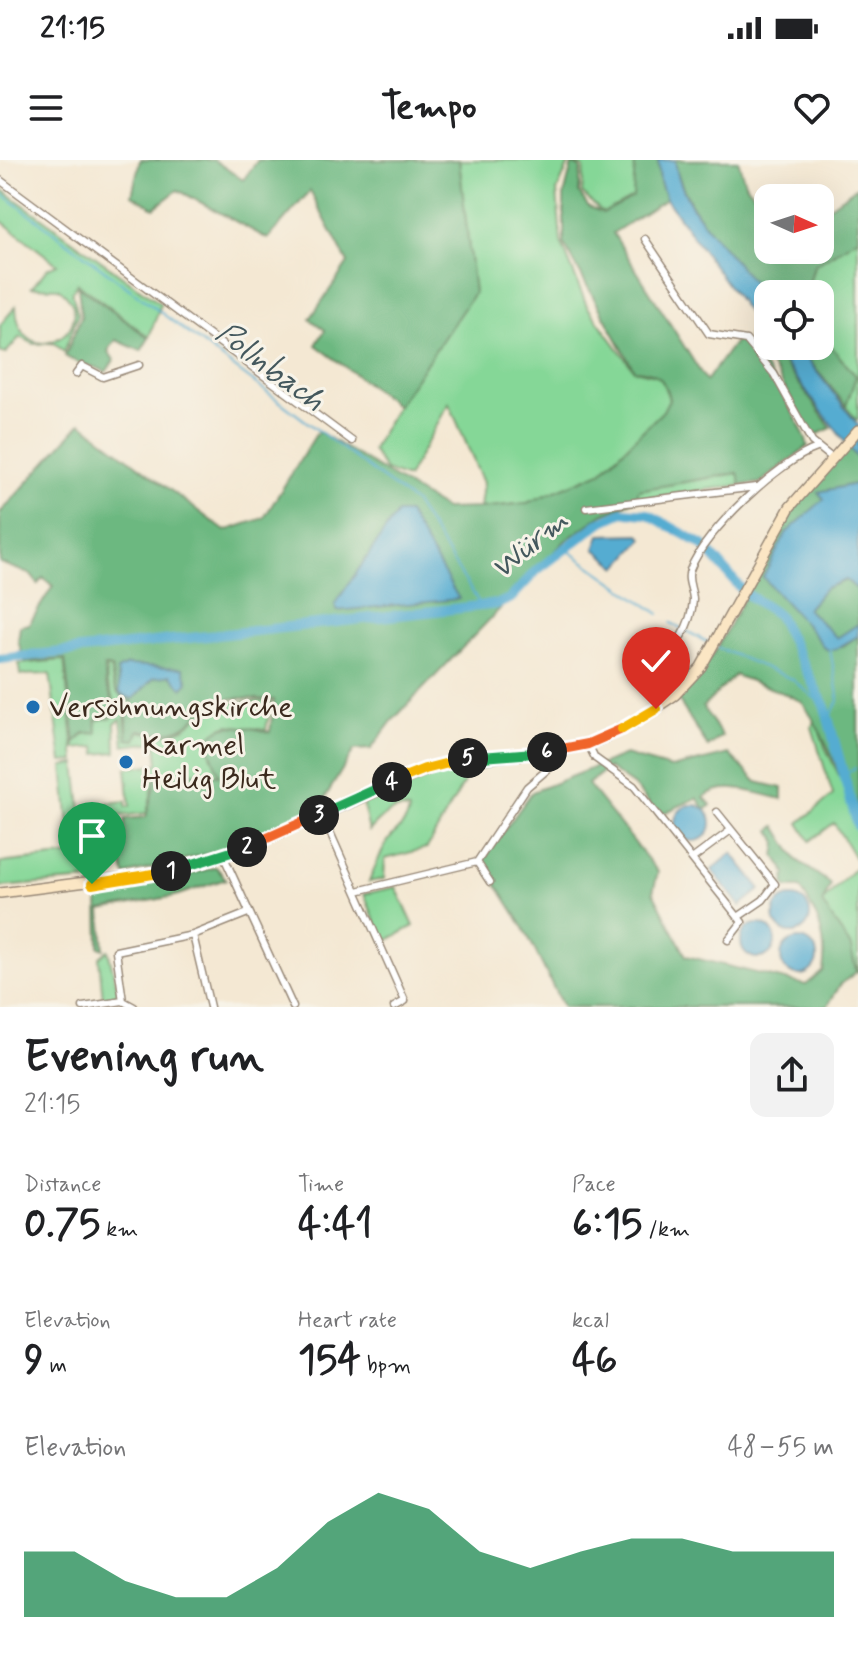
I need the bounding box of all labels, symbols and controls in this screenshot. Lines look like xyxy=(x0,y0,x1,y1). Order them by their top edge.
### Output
text: 21:15 xyxy=(40,9,105,48)
text: Tempo xyxy=(381,85,477,132)
icon: menu xyxy=(24,86,68,130)
icon: heart xyxy=(790,86,834,130)
north arrow xyxy=(754,184,834,264)
map controls xyxy=(754,184,834,360)
button: locate xyxy=(754,280,834,360)
water label: Pollnbach xyxy=(207,312,333,422)
water label: Würm xyxy=(482,501,578,589)
pin xyxy=(622,627,690,709)
icon: check xyxy=(634,639,678,683)
place label: Versöhnungskirche xyxy=(49,688,293,727)
marker: Versöhnungskirche xyxy=(24,698,42,716)
place label: Karmel Heilig Blut xyxy=(142,726,277,799)
pin: 6 xyxy=(527,732,567,772)
pin: 5 xyxy=(448,738,488,778)
text: 6 xyxy=(541,738,553,766)
text: 5 xyxy=(461,744,475,772)
marker: Karmel Heilig Blut xyxy=(117,753,135,771)
pin: 4 xyxy=(372,762,412,802)
text: 4 xyxy=(386,768,398,796)
pin: 3 xyxy=(299,795,339,835)
text: 3 xyxy=(314,801,324,829)
pin xyxy=(58,802,126,884)
icon: arrive xyxy=(70,814,114,858)
pin: 2 xyxy=(227,827,267,867)
text: 2 xyxy=(242,833,252,861)
pin: 1 xyxy=(151,851,191,891)
text: 1 xyxy=(166,857,176,885)
text: Evening run xyxy=(24,1029,264,1087)
button: share xyxy=(750,1033,834,1117)
text: 21:15 xyxy=(24,1088,80,1122)
text: Distance xyxy=(24,1171,101,1199)
text: Time xyxy=(298,1171,344,1199)
text: Pace xyxy=(572,1171,616,1199)
text: 0.75 xyxy=(24,1199,100,1251)
text: 4:41 xyxy=(298,1199,372,1251)
text: 6:15 xyxy=(572,1199,642,1251)
text: km xyxy=(100,1216,138,1244)
text: /km xyxy=(642,1216,690,1244)
text: Elevation xyxy=(24,1307,111,1335)
text: Heart rate xyxy=(298,1307,397,1335)
text: kcal xyxy=(572,1307,609,1335)
text: 9 xyxy=(24,1335,44,1387)
text: 154 xyxy=(298,1335,361,1387)
text: 46 xyxy=(572,1335,617,1387)
text: m xyxy=(44,1352,67,1380)
text: bpm xyxy=(361,1352,411,1380)
text: Elevation xyxy=(24,1431,126,1465)
text: 48–55 m xyxy=(727,1431,834,1465)

